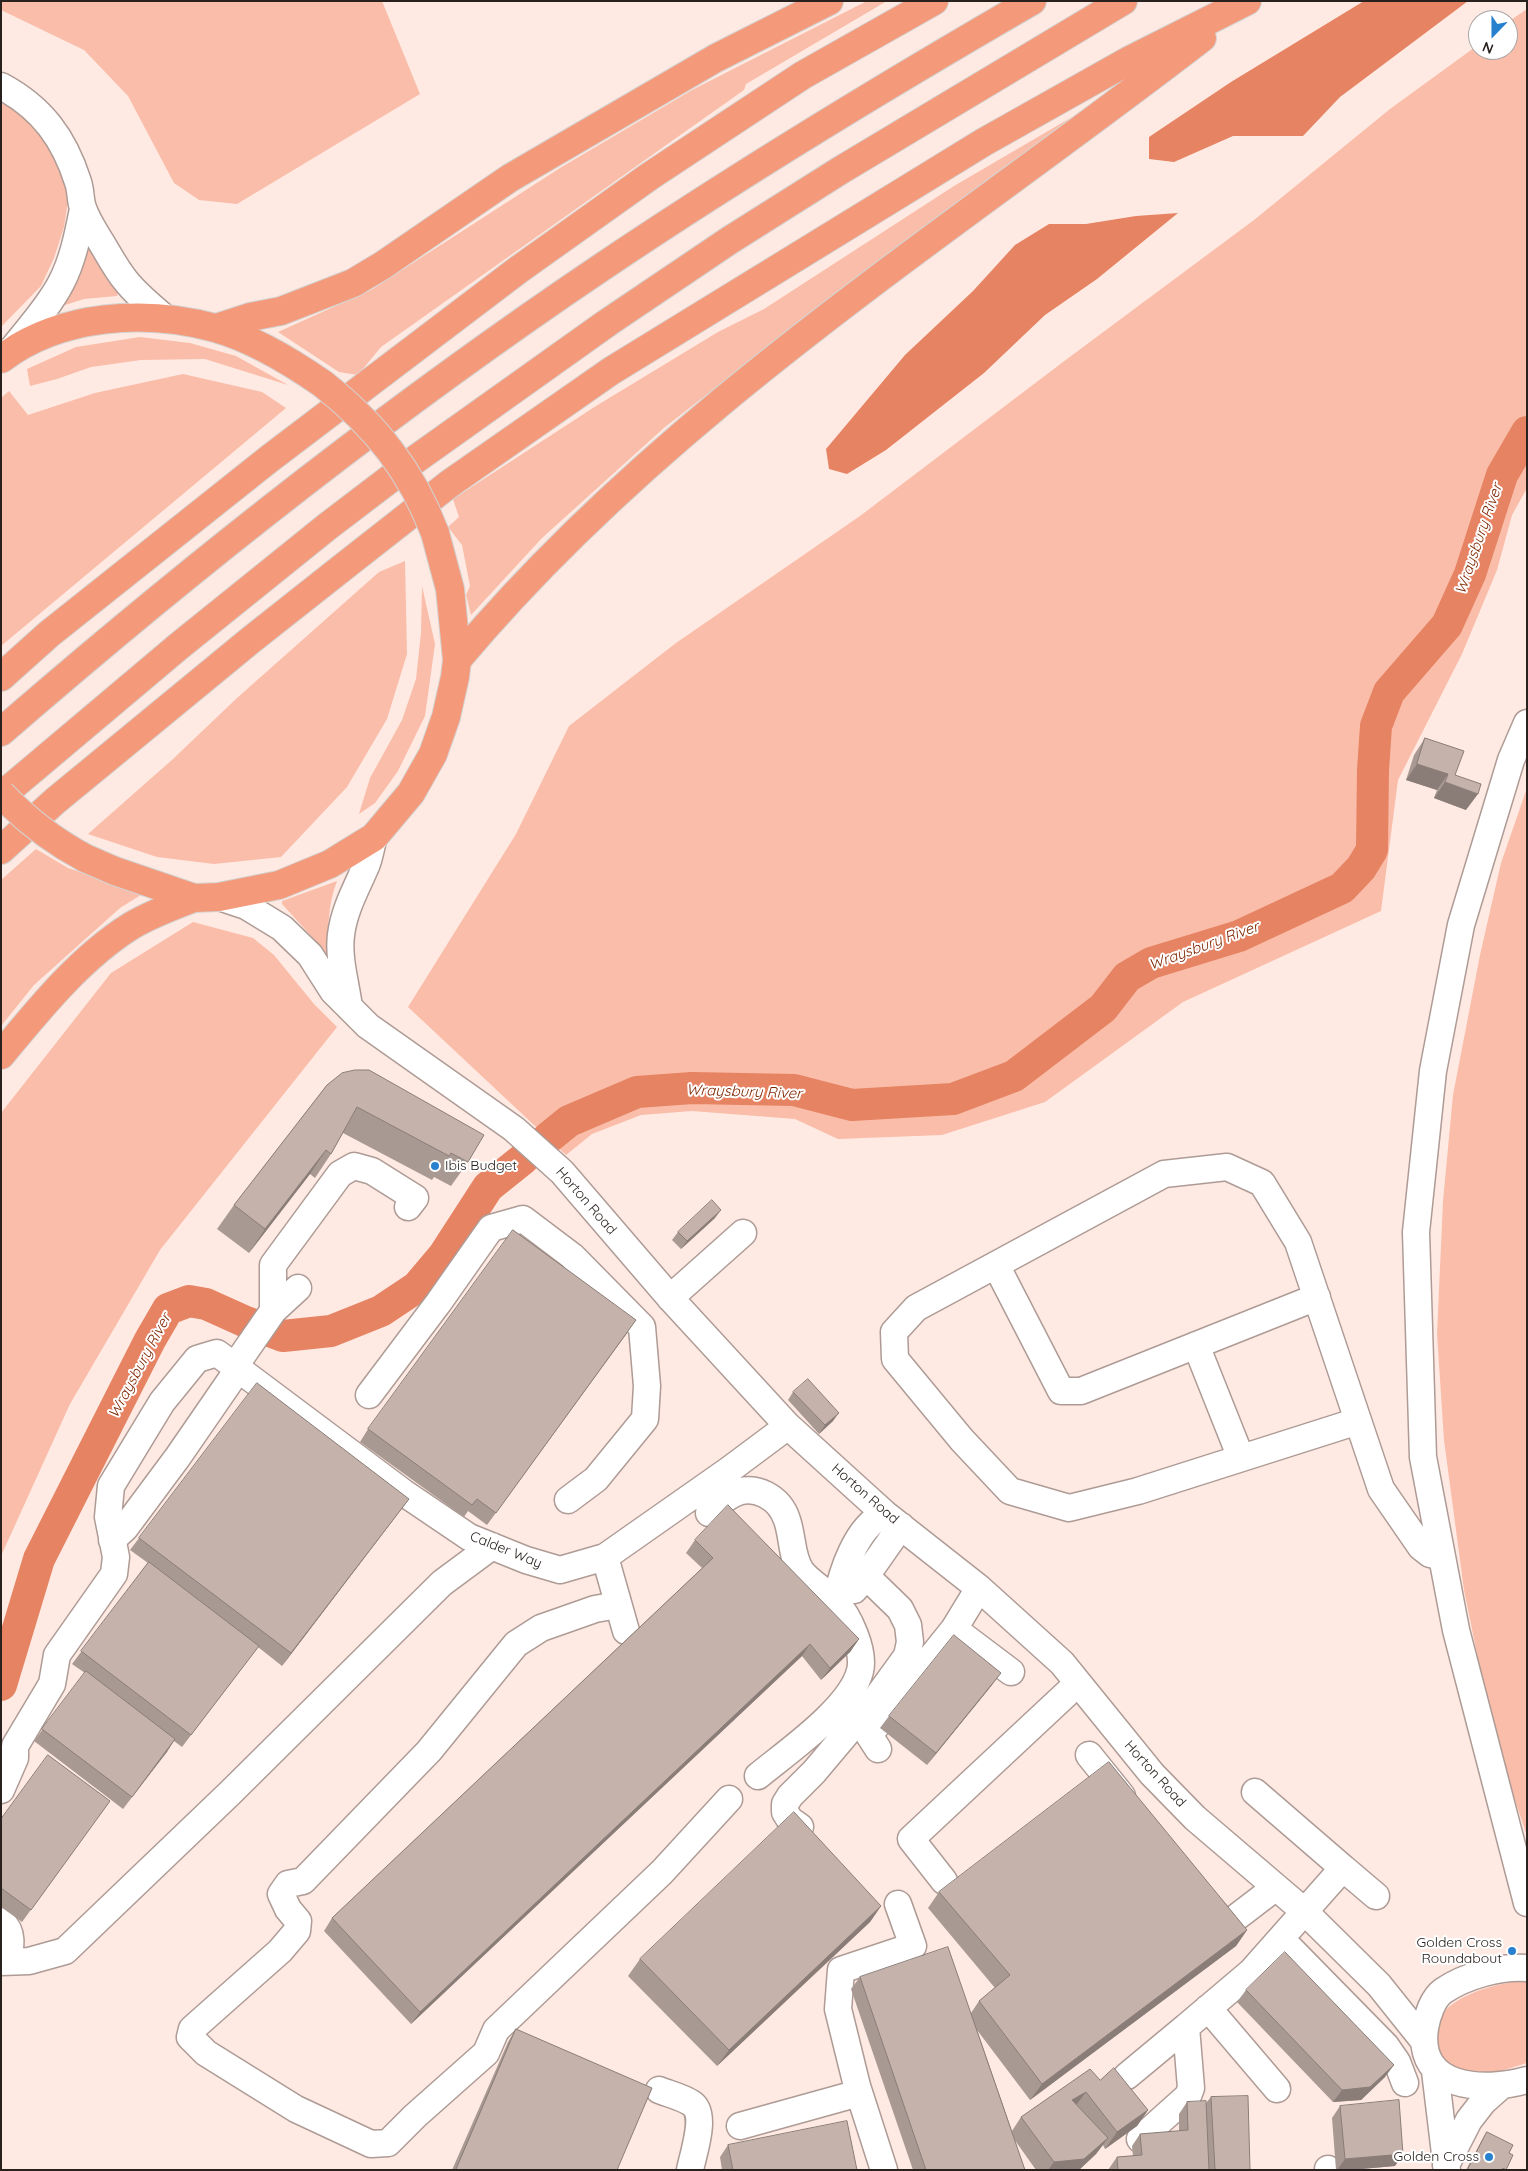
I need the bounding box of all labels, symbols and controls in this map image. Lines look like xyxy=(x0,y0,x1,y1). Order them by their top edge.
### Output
north arrow xyxy=(1468,10,1518,60)
text: N xyxy=(1480,38,1496,58)
water label: Wraysbury River xyxy=(1452,481,1506,597)
water label: Wraysbury River xyxy=(1146,918,1262,974)
water label: Wraysbury River xyxy=(686,1081,802,1103)
place label: Ibis Budget xyxy=(445,1158,517,1174)
marker: Ibis Budget xyxy=(429,1160,441,1172)
street label: Horton Road xyxy=(552,1164,620,1238)
water label: Wraysbury River xyxy=(105,1311,175,1421)
street label: Horton Road xyxy=(828,1460,902,1528)
street label: Calder Way xyxy=(468,1528,544,1572)
street label: Horton Road xyxy=(1121,1737,1189,1811)
place label: Golden Cross Roundabout xyxy=(1417,1935,1502,1968)
marker: Golden Cross Roundabout xyxy=(1506,1945,1518,1957)
place label: Golden Cross xyxy=(1394,2149,1479,2165)
marker: Golden Cross xyxy=(1483,2151,1495,2163)

